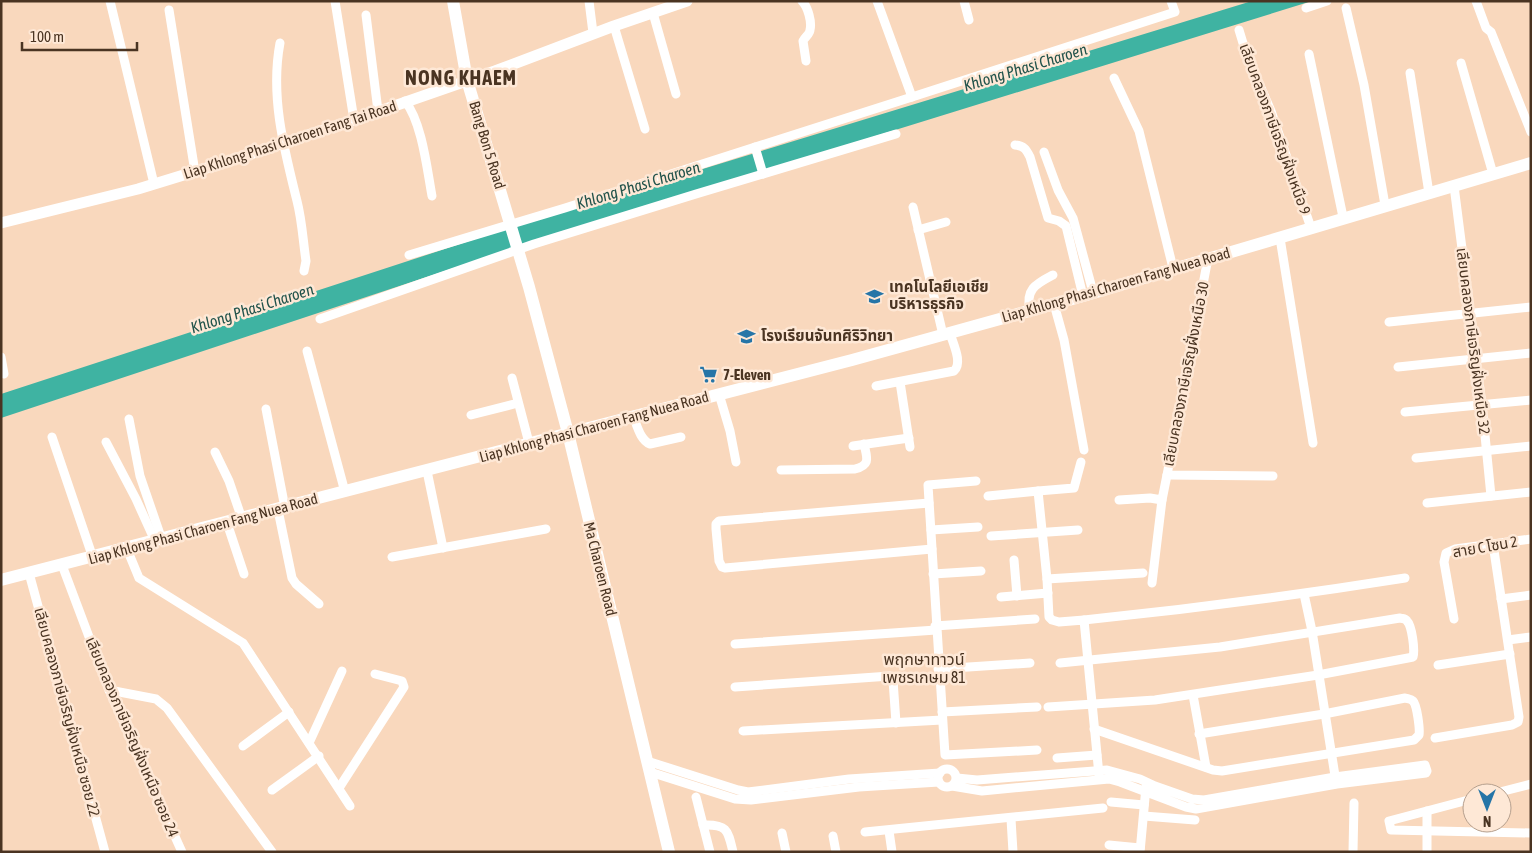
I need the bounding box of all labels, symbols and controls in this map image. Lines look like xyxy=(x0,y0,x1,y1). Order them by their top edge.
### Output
scale bar xyxy=(22,20,138,52)
text: 100 m xyxy=(30,28,64,45)
water label: Khlong Phasi Charoen xyxy=(961,40,1090,95)
street label: เลียบคลองภาษีเจริญฝั่งเหนือ 9 xyxy=(1237,40,1316,217)
district label: NONG KHAEM xyxy=(405,66,517,89)
street label: Liap Khlong Phasi Charoen Fang Tai Road xyxy=(181,97,398,182)
street label: Bang Bon 5 Road xyxy=(466,99,509,191)
water label: Khlong Phasi Charoen xyxy=(574,158,703,213)
street label: Liap Khlong Phasi Charoen Fang Nuea Road xyxy=(1000,244,1232,325)
street label: เลียบคลองภาษีเจริญฝั่งเหนือ 32 xyxy=(1454,246,1495,435)
place label: เทคโนโลยีเอเชีย บริหารธุรกิจ xyxy=(889,278,989,313)
water label: Khlong Phasi Charoen xyxy=(188,280,316,337)
street label: เลียบคลองภาษีเจริญฝั่งเหนือ 30 xyxy=(1158,280,1212,468)
school or university icon: เทคโนโลยีเอเชีย บริหารธุรกิจ xyxy=(865,286,885,306)
school or university icon: โรงเรียนจันทศิริวิทยา xyxy=(737,326,757,346)
place label: โรงเรียนจันทศิริวิทยา xyxy=(761,327,893,344)
supermarket icon: 7-Eleven xyxy=(699,365,719,385)
place label: 7-Eleven xyxy=(723,366,771,383)
street label: Liap Khlong Phasi Charoen Fang Nuea Road xyxy=(477,388,710,465)
street label: Liap Khlong Phasi Charoen Fang Nuea Road xyxy=(86,490,319,567)
street label: Ma Charoen Road xyxy=(581,520,620,618)
street label: สาย C โซน 2 xyxy=(1451,532,1519,561)
street label: เลียบคลองภาษีเจริญฝั่งเหนือ ซอย 22 xyxy=(31,605,105,818)
street label: เลียบคลองภาษีเจริญฝั่งเหนือ ซอย 24 xyxy=(82,634,184,839)
district label: พฤกษาทาวน์ เพชรเกษม 81 xyxy=(882,650,966,686)
north arrow xyxy=(1462,783,1512,833)
text: N xyxy=(1483,813,1491,829)

